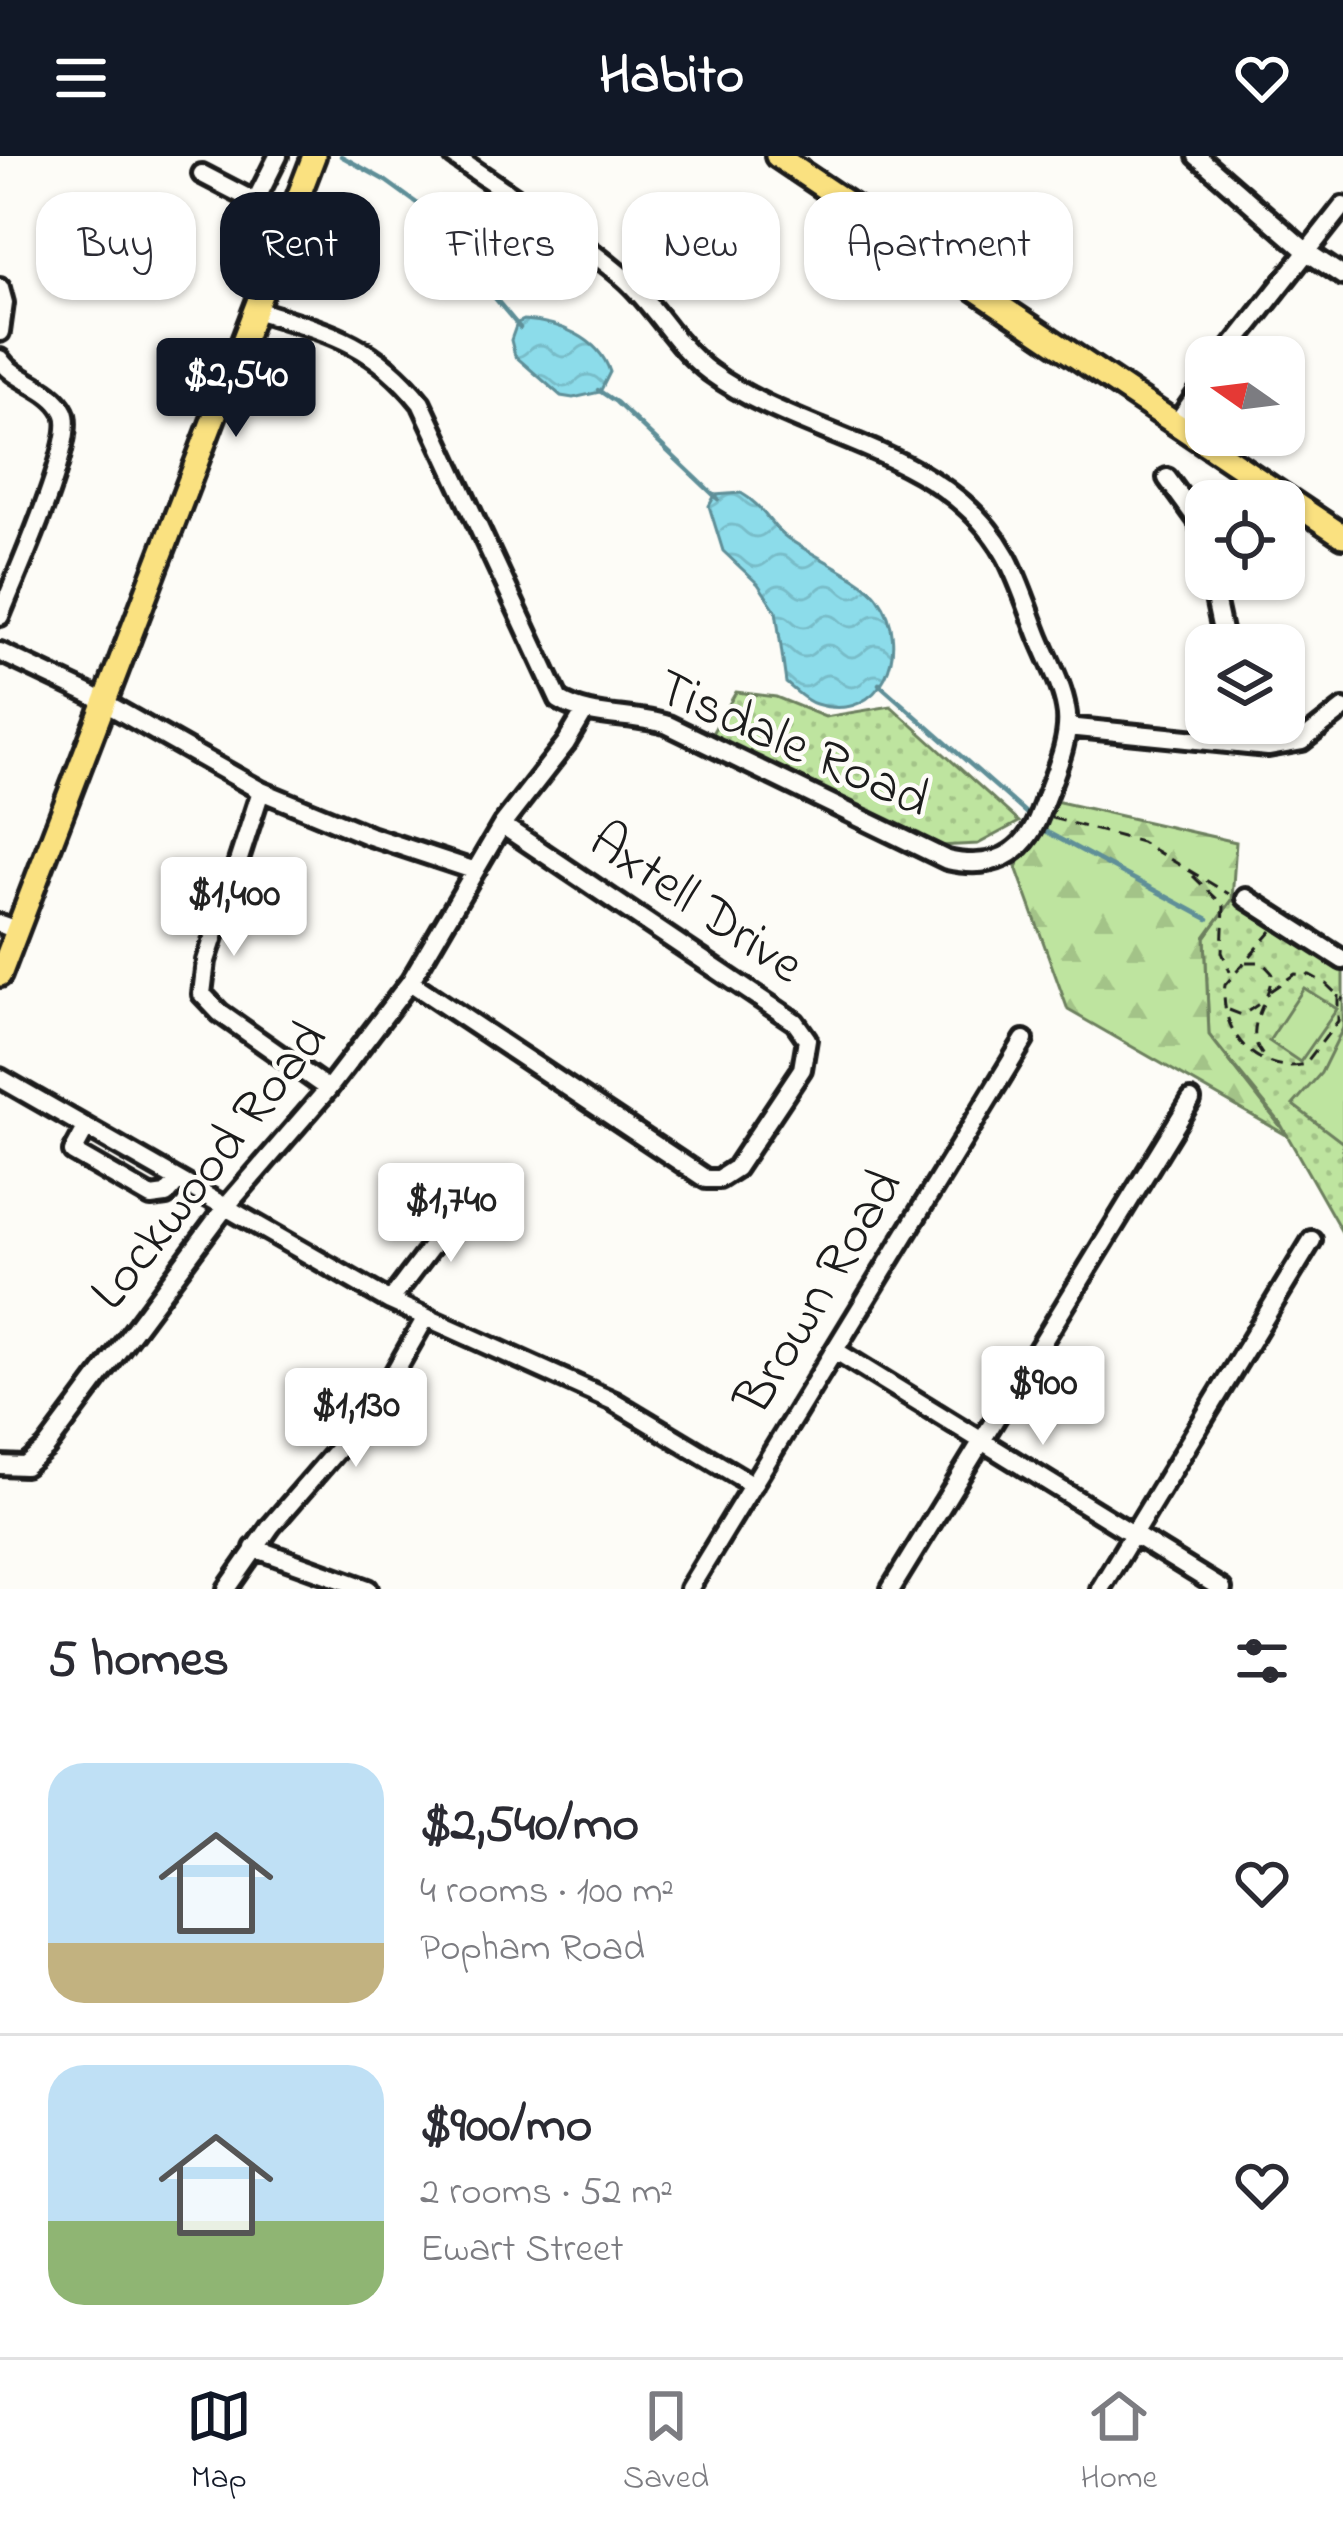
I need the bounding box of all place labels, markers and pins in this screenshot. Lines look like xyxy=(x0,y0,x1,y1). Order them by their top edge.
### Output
pin: $2,540 xyxy=(138,338,334,440)
pin: $1,400 xyxy=(136,857,332,959)
pin: $1,740 xyxy=(353,1163,549,1265)
pin: $900 xyxy=(972,1346,1114,1448)
pin: $1,130 xyxy=(258,1368,454,1470)

